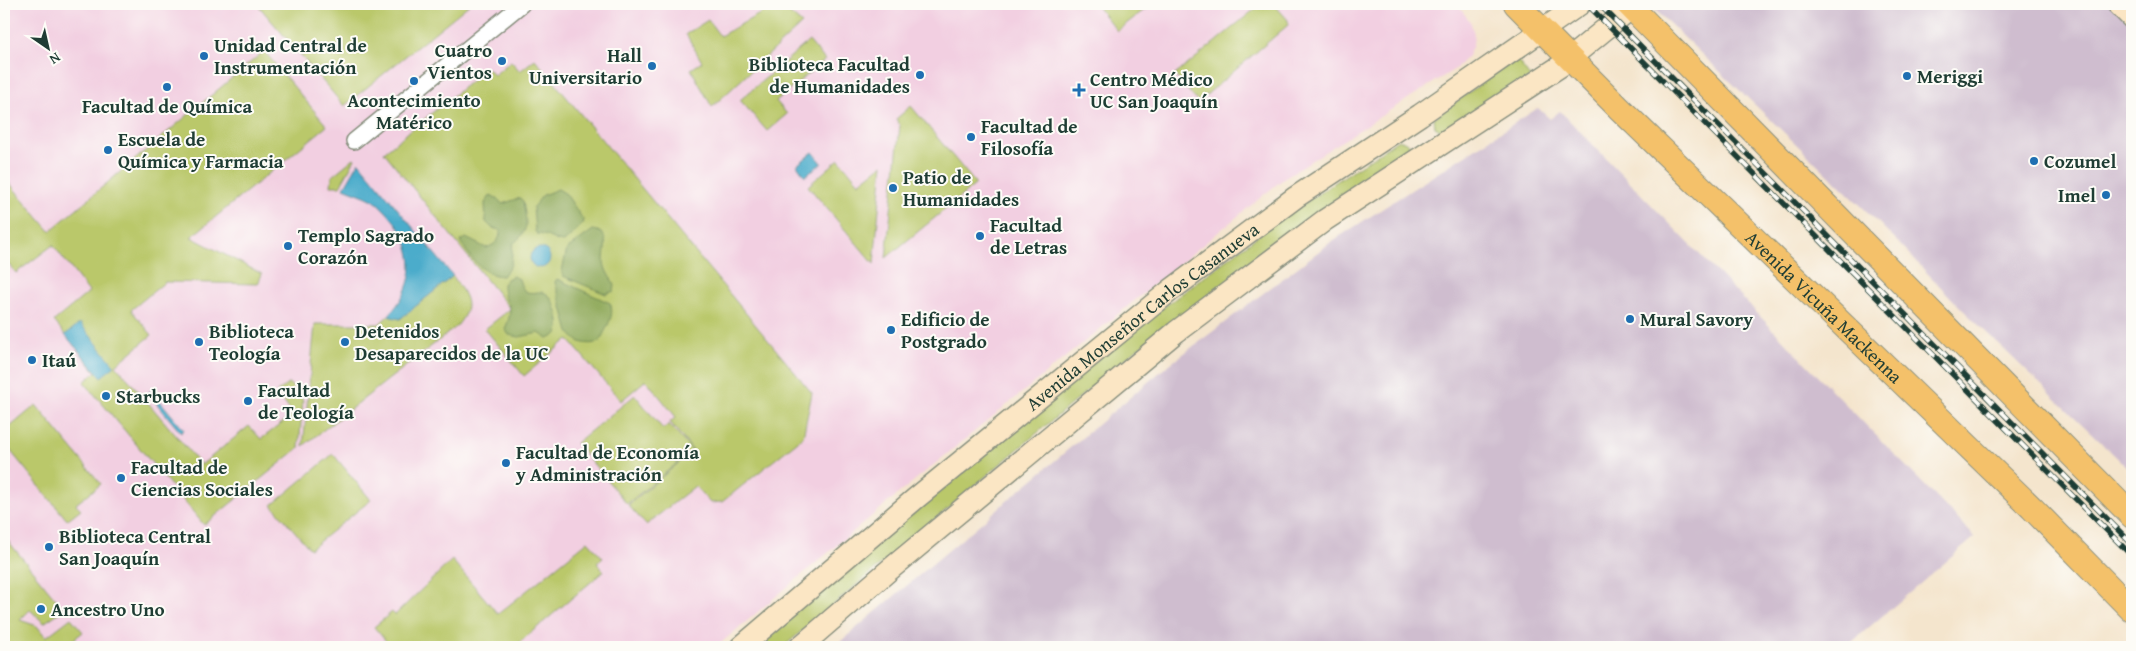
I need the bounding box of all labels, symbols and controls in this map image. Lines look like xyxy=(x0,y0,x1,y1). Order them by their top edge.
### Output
north arrow xyxy=(22,22,72,72)
place label: Unidad Central de Instrumentación xyxy=(214,31,367,81)
place label: Cuatro Vientos xyxy=(427,36,492,86)
place label: Hall Universitario xyxy=(529,41,642,91)
text: N xyxy=(45,48,65,70)
marker: Unidad Central de Instrumentación xyxy=(198,50,210,62)
place label: Biblioteca Facultad de Humanidades xyxy=(749,50,910,100)
marker: Cuatro Vientos xyxy=(496,55,508,67)
marker: Hall Universitario xyxy=(646,60,658,72)
place label: Meriggi xyxy=(1917,62,1983,90)
place label: Centro Médico UC San Joaquín xyxy=(1090,65,1219,115)
marker: Biblioteca Facultad de Humanidades xyxy=(914,69,926,81)
marker: Meriggi xyxy=(1901,70,1913,82)
marker: Acontecimiento Matérico xyxy=(408,75,420,87)
marker: Facultad de Química xyxy=(161,81,173,93)
marker: Centro Médico UC San Joaquín xyxy=(1072,83,1086,97)
place label: Acontecimiento Matérico xyxy=(347,86,481,136)
place label: Facultad de Química xyxy=(82,92,252,120)
place label: Facultad de Filosofía xyxy=(981,112,1078,162)
place label: Escuela de Química y Farmacia xyxy=(118,125,284,175)
marker: Facultad de Filosofía xyxy=(965,131,977,143)
marker: Escuela de Química y Farmacia xyxy=(102,144,114,156)
place label: Cozumel xyxy=(2044,147,2116,175)
marker: Cozumel xyxy=(2028,155,2040,167)
place label: Patio de Humanidades xyxy=(903,163,1019,213)
place label: Imel xyxy=(2058,181,2096,209)
marker: Patio de Humanidades xyxy=(887,182,899,194)
marker: Imel xyxy=(2100,189,2112,201)
place label: Facultad de Letras xyxy=(990,211,1067,261)
street label: Avenida Monseñor Carlos Casanueva xyxy=(1020,215,1265,417)
place label: Templo Sagrado Corazón xyxy=(298,221,434,271)
street label: Avenida Vicuña Mackenna xyxy=(1739,224,1909,390)
marker: Facultad de Letras xyxy=(974,230,986,242)
marker: Templo Sagrado Corazón xyxy=(282,240,294,252)
place label: Edificio de Postgrado xyxy=(901,305,990,355)
place label: Mural Savory xyxy=(1640,305,1753,333)
marker: Mural Savory xyxy=(1624,313,1636,325)
place label: Biblioteca Teología xyxy=(209,317,294,367)
place label: Detenidos Desaparecidos de la UC xyxy=(355,317,549,367)
marker: Edificio de Postgrado xyxy=(885,324,897,336)
marker: Biblioteca Teología xyxy=(193,336,205,348)
marker: Detenidos Desaparecidos de la UC xyxy=(339,336,351,348)
place label: Itaú xyxy=(42,346,76,374)
marker: Itaú xyxy=(26,354,38,366)
place label: Facultad de Teología xyxy=(258,376,354,426)
place label: Starbucks xyxy=(116,382,200,410)
marker: Starbucks xyxy=(100,390,112,402)
marker: Facultad de Teología xyxy=(242,395,254,407)
place label: Facultad de Economía y Administración xyxy=(515,438,699,488)
place label: Facultad de Ciencias Sociales xyxy=(131,453,273,503)
marker: Facultad de Economía y Administración xyxy=(500,457,512,469)
marker: Facultad de Ciencias Sociales xyxy=(115,472,127,484)
place label: Biblioteca Central San Joaquín xyxy=(59,522,211,572)
marker: Biblioteca Central San Joaquín xyxy=(43,541,55,553)
place label: Ancestro Uno xyxy=(51,595,165,623)
marker: Ancestro Uno xyxy=(35,603,47,615)

